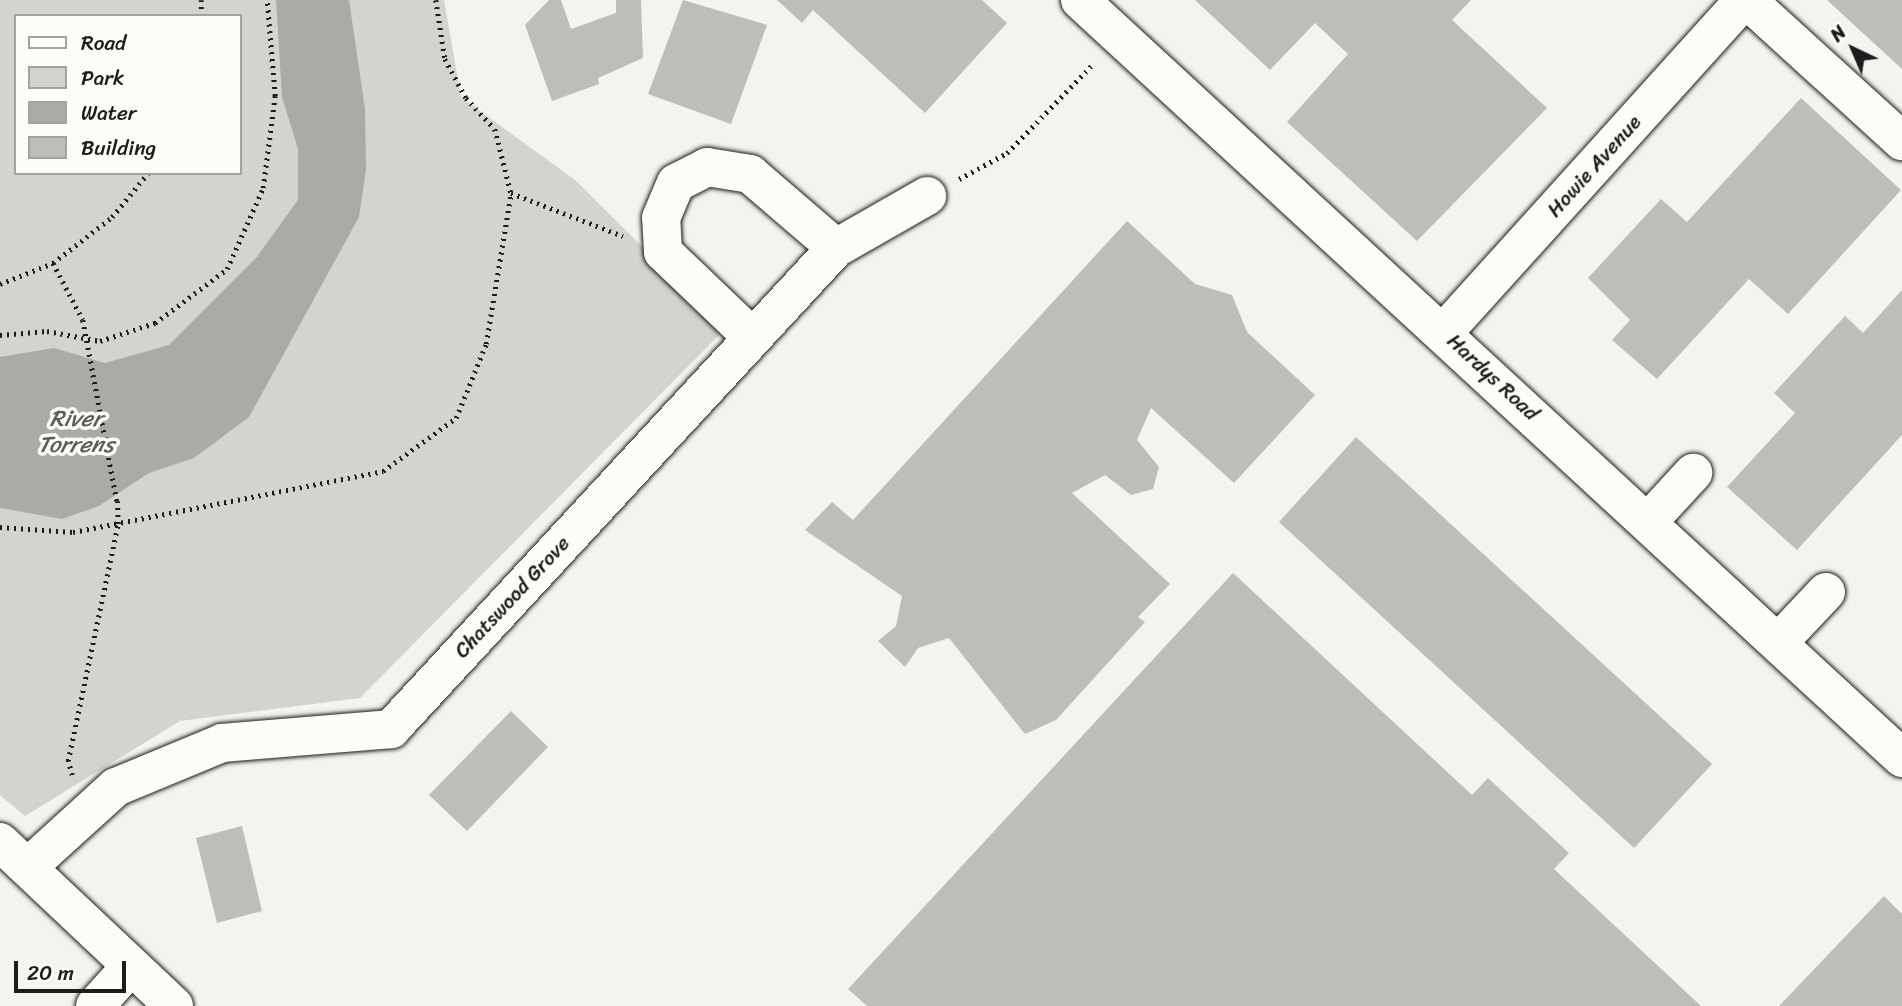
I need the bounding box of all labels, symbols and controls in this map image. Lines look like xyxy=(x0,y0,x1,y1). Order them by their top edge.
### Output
legend xyxy=(14,14,242,175)
north arrow xyxy=(1818,14,1888,84)
text: N xyxy=(1822,17,1854,50)
text: Road xyxy=(81,24,126,62)
text: Park xyxy=(81,59,124,97)
text: Water xyxy=(81,94,136,132)
street label: Howie Avenue xyxy=(1542,110,1646,222)
text: Building xyxy=(81,129,156,167)
street label: Hardys Road xyxy=(1442,328,1544,426)
water label: River Torrens xyxy=(38,405,114,459)
street label: Chatswood Grove xyxy=(449,531,575,663)
scale bar xyxy=(18,946,130,990)
text: 20 m xyxy=(27,954,74,992)

